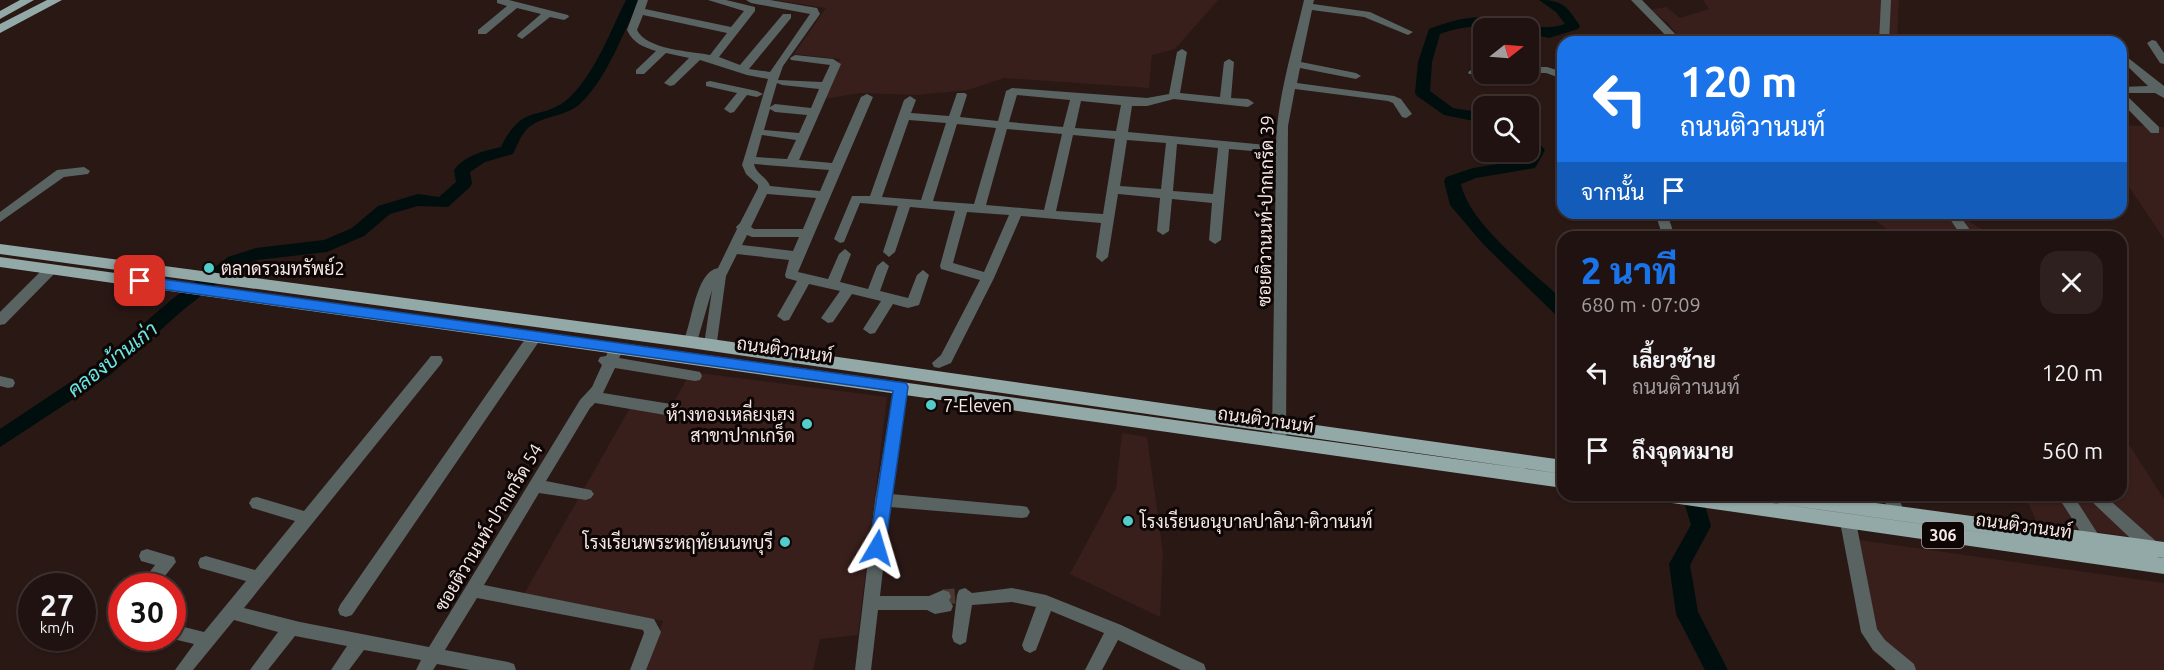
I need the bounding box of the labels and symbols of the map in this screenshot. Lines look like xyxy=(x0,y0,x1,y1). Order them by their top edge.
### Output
north arrow xyxy=(1473,18,1539,84)
street label: ซอยติวานนท์-ปากเกร็ด 39 xyxy=(1250,115,1277,307)
pin xyxy=(114,255,165,306)
place label: ตลาดรวมทรัพย์2 xyxy=(221,256,345,278)
marker: ตลาดรวมทรัพย์2 xyxy=(202,261,216,275)
water label: คลองบ้านเก่า xyxy=(62,316,161,401)
street label: ถนนติวานนท์ xyxy=(736,330,835,366)
place label: 7-Eleven xyxy=(943,395,1012,415)
marker: 7-Eleven xyxy=(924,398,938,412)
place label: ห้างทองเหลี่ยงเฮง สาขาปากเกร็ด xyxy=(666,399,795,445)
street label: ถนนติวานนท์ xyxy=(1217,400,1316,436)
marker: ห้างทองเหลี่ยงเฮง สาขาปากเกร็ด xyxy=(800,417,814,431)
street label: ซอยติวานนท์-ปากเกร็ด 54 xyxy=(428,438,546,614)
street label: ถนนติวานนท์ xyxy=(1975,506,2074,542)
place label: โรงเรียนอนุบาลปาลินา-ติวานนท์ xyxy=(1139,509,1373,534)
marker: โรงเรียนอนุบาลปาลินา-ติวานนท์ xyxy=(1121,514,1135,528)
position arrow xyxy=(845,516,909,580)
road number: 306 xyxy=(1922,522,1964,548)
place label: โรงเรียนพระหฤทัยนนทบุรี xyxy=(582,530,773,555)
marker: โรงเรียนพระหฤทัยนนทบุรี xyxy=(778,535,792,549)
speed limit sign: 30 xyxy=(108,573,186,651)

